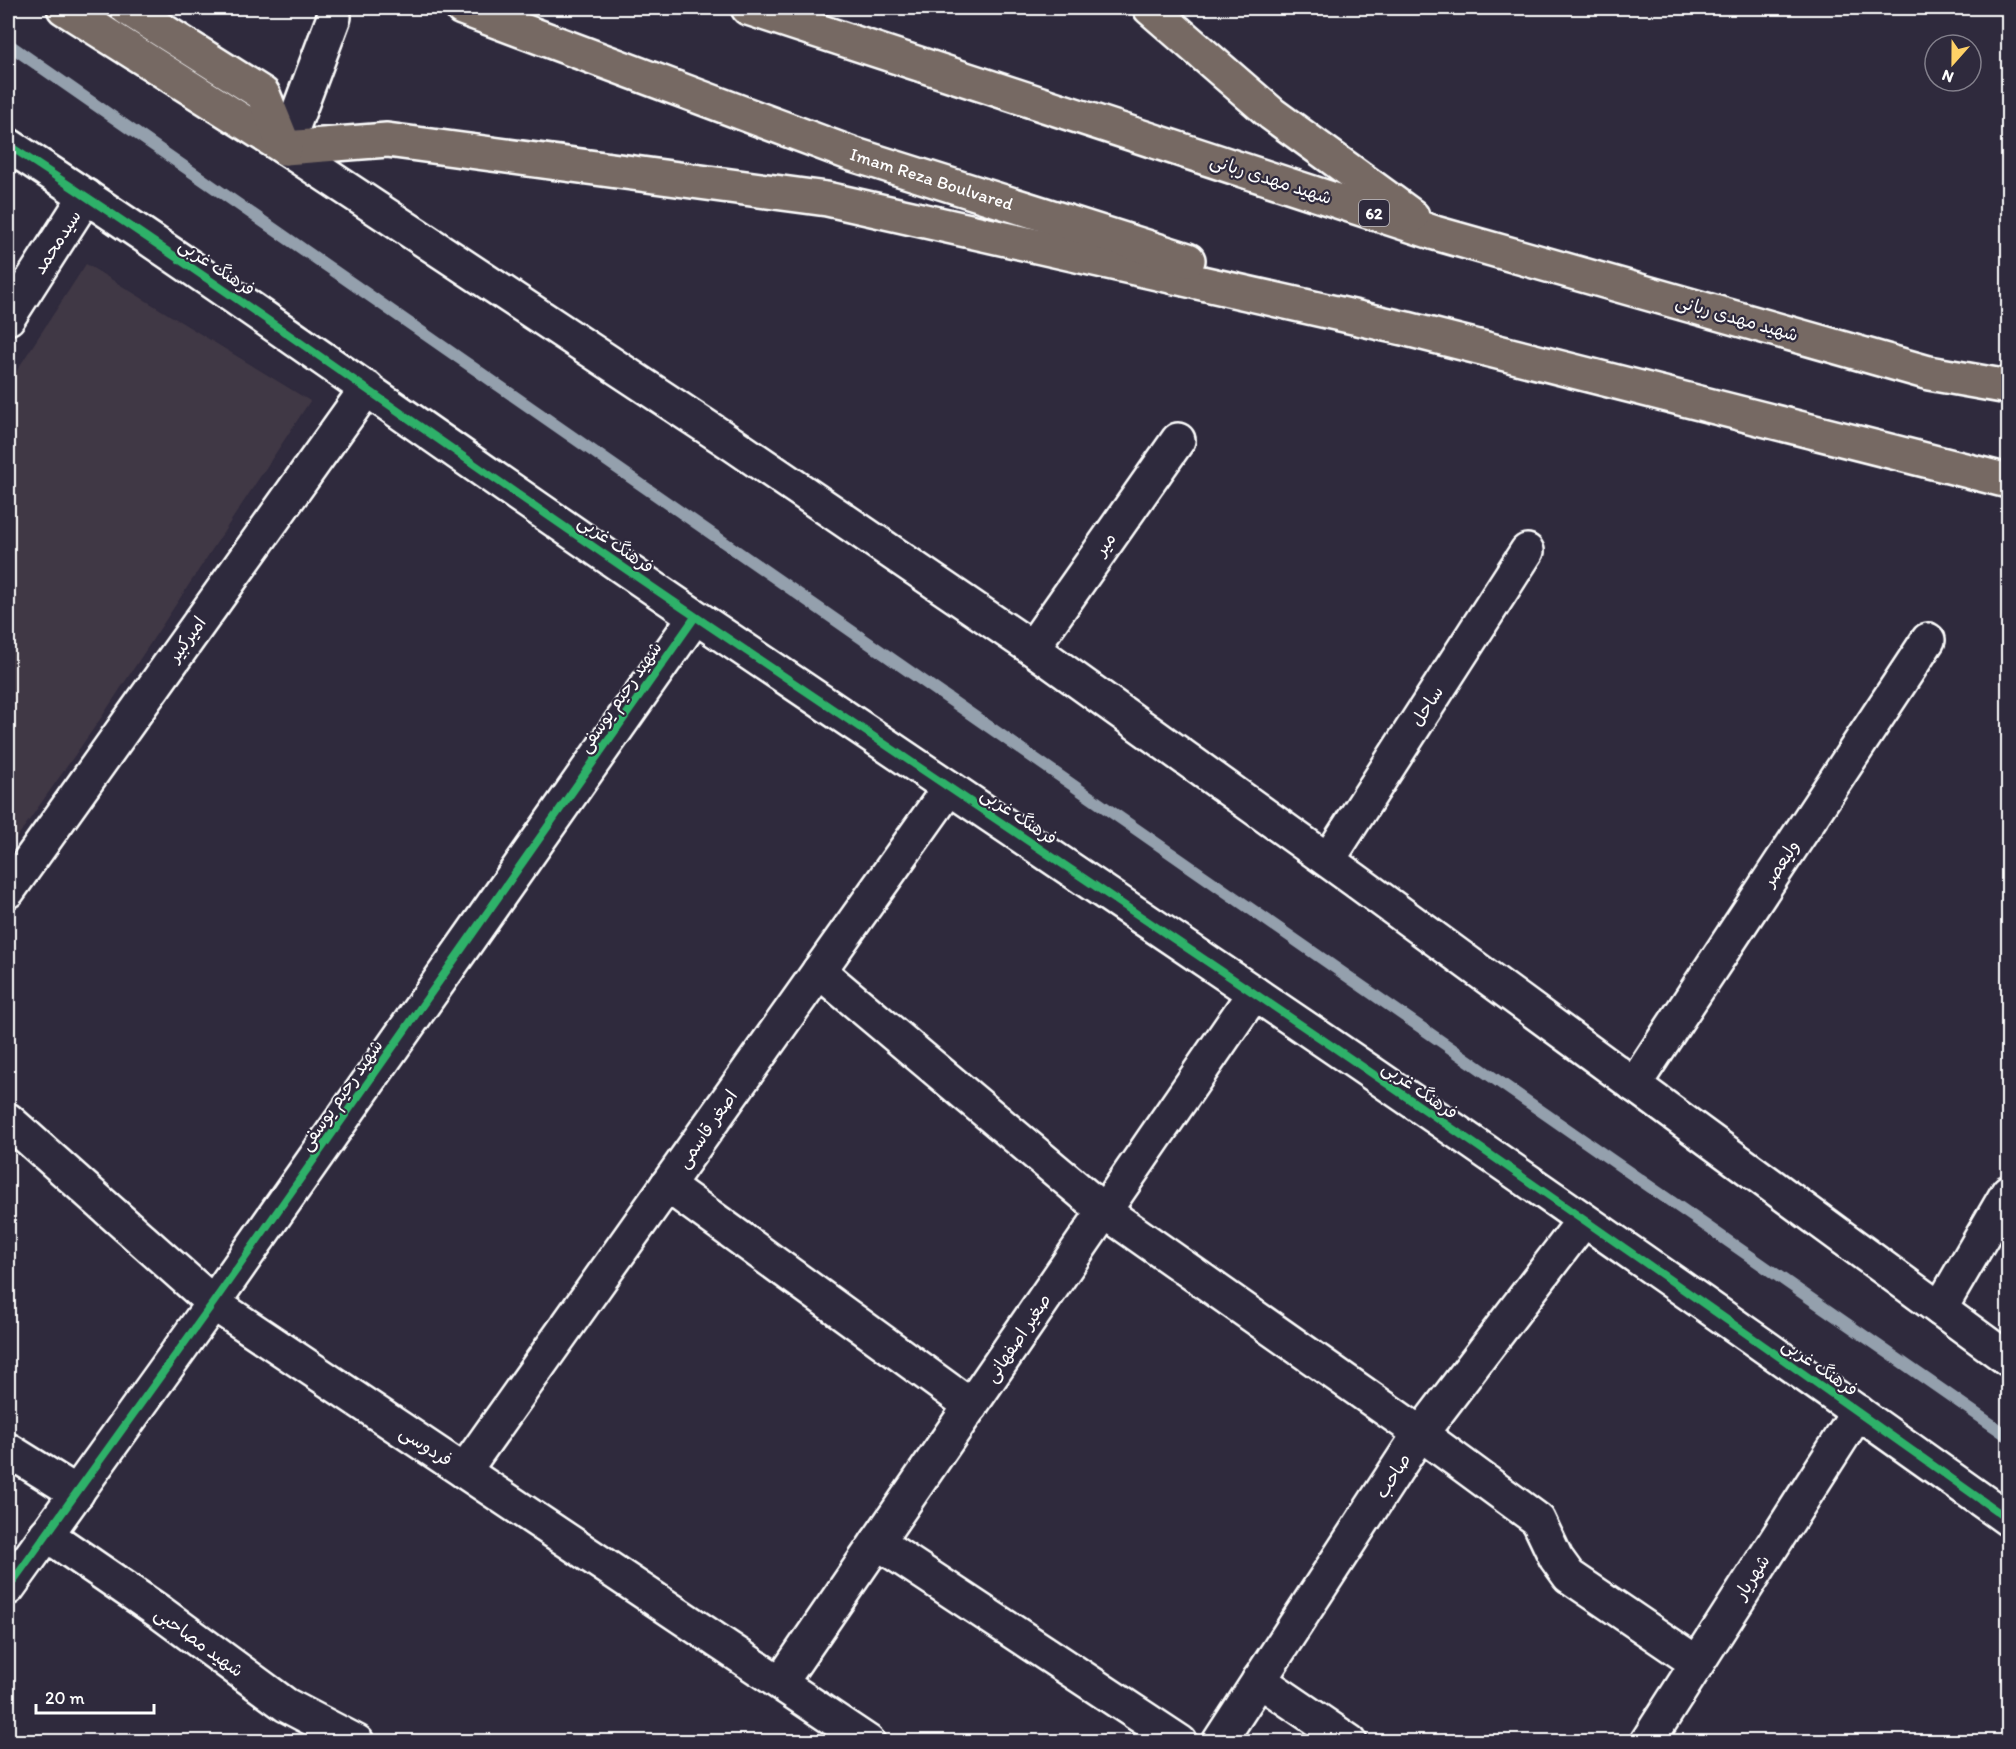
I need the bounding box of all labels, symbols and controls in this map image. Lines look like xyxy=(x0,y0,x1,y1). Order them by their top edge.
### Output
north arrow xyxy=(1923,33,1983,93)
text: N xyxy=(1939,66,1956,87)
street label: Imam Reza Boulvared xyxy=(847,143,1016,215)
street label: شهید مهدی ربانی xyxy=(1207,149,1335,209)
road number: 62 xyxy=(1359,200,1389,226)
street label: سیدمحمد xyxy=(28,206,86,278)
street label: فرهنگ غربی xyxy=(175,233,259,301)
street label: شهید مهدی ربانی xyxy=(1673,290,1801,346)
street label: فرهنگ غربی xyxy=(574,510,658,578)
street label: میر xyxy=(1088,528,1121,562)
street label: امیرکبیر xyxy=(162,612,211,668)
street label: شهید رحیم یوسفی xyxy=(573,637,669,759)
street label: ساحل xyxy=(1406,682,1448,730)
street label: فرهنگ غربی xyxy=(977,782,1061,850)
street label: ولیعصر xyxy=(1757,836,1804,892)
street label: شهید رحیم یوسفی xyxy=(294,1035,390,1157)
street label: فرهنگ غربی xyxy=(1378,1056,1462,1124)
street label: اصغر قاسمی xyxy=(672,1086,742,1172)
street label: صغیر اصفهانی xyxy=(980,1289,1056,1387)
street label: فرهنگ غربی xyxy=(1778,1333,1862,1401)
street label: فردوسی xyxy=(396,1421,456,1471)
street label: صاحب xyxy=(1370,1449,1416,1503)
street label: شهریار xyxy=(1728,1550,1775,1605)
street label: شهید مصاحبی xyxy=(150,1602,248,1682)
scale bar xyxy=(36,1677,154,1715)
text: 20 m xyxy=(45,1687,85,1709)

